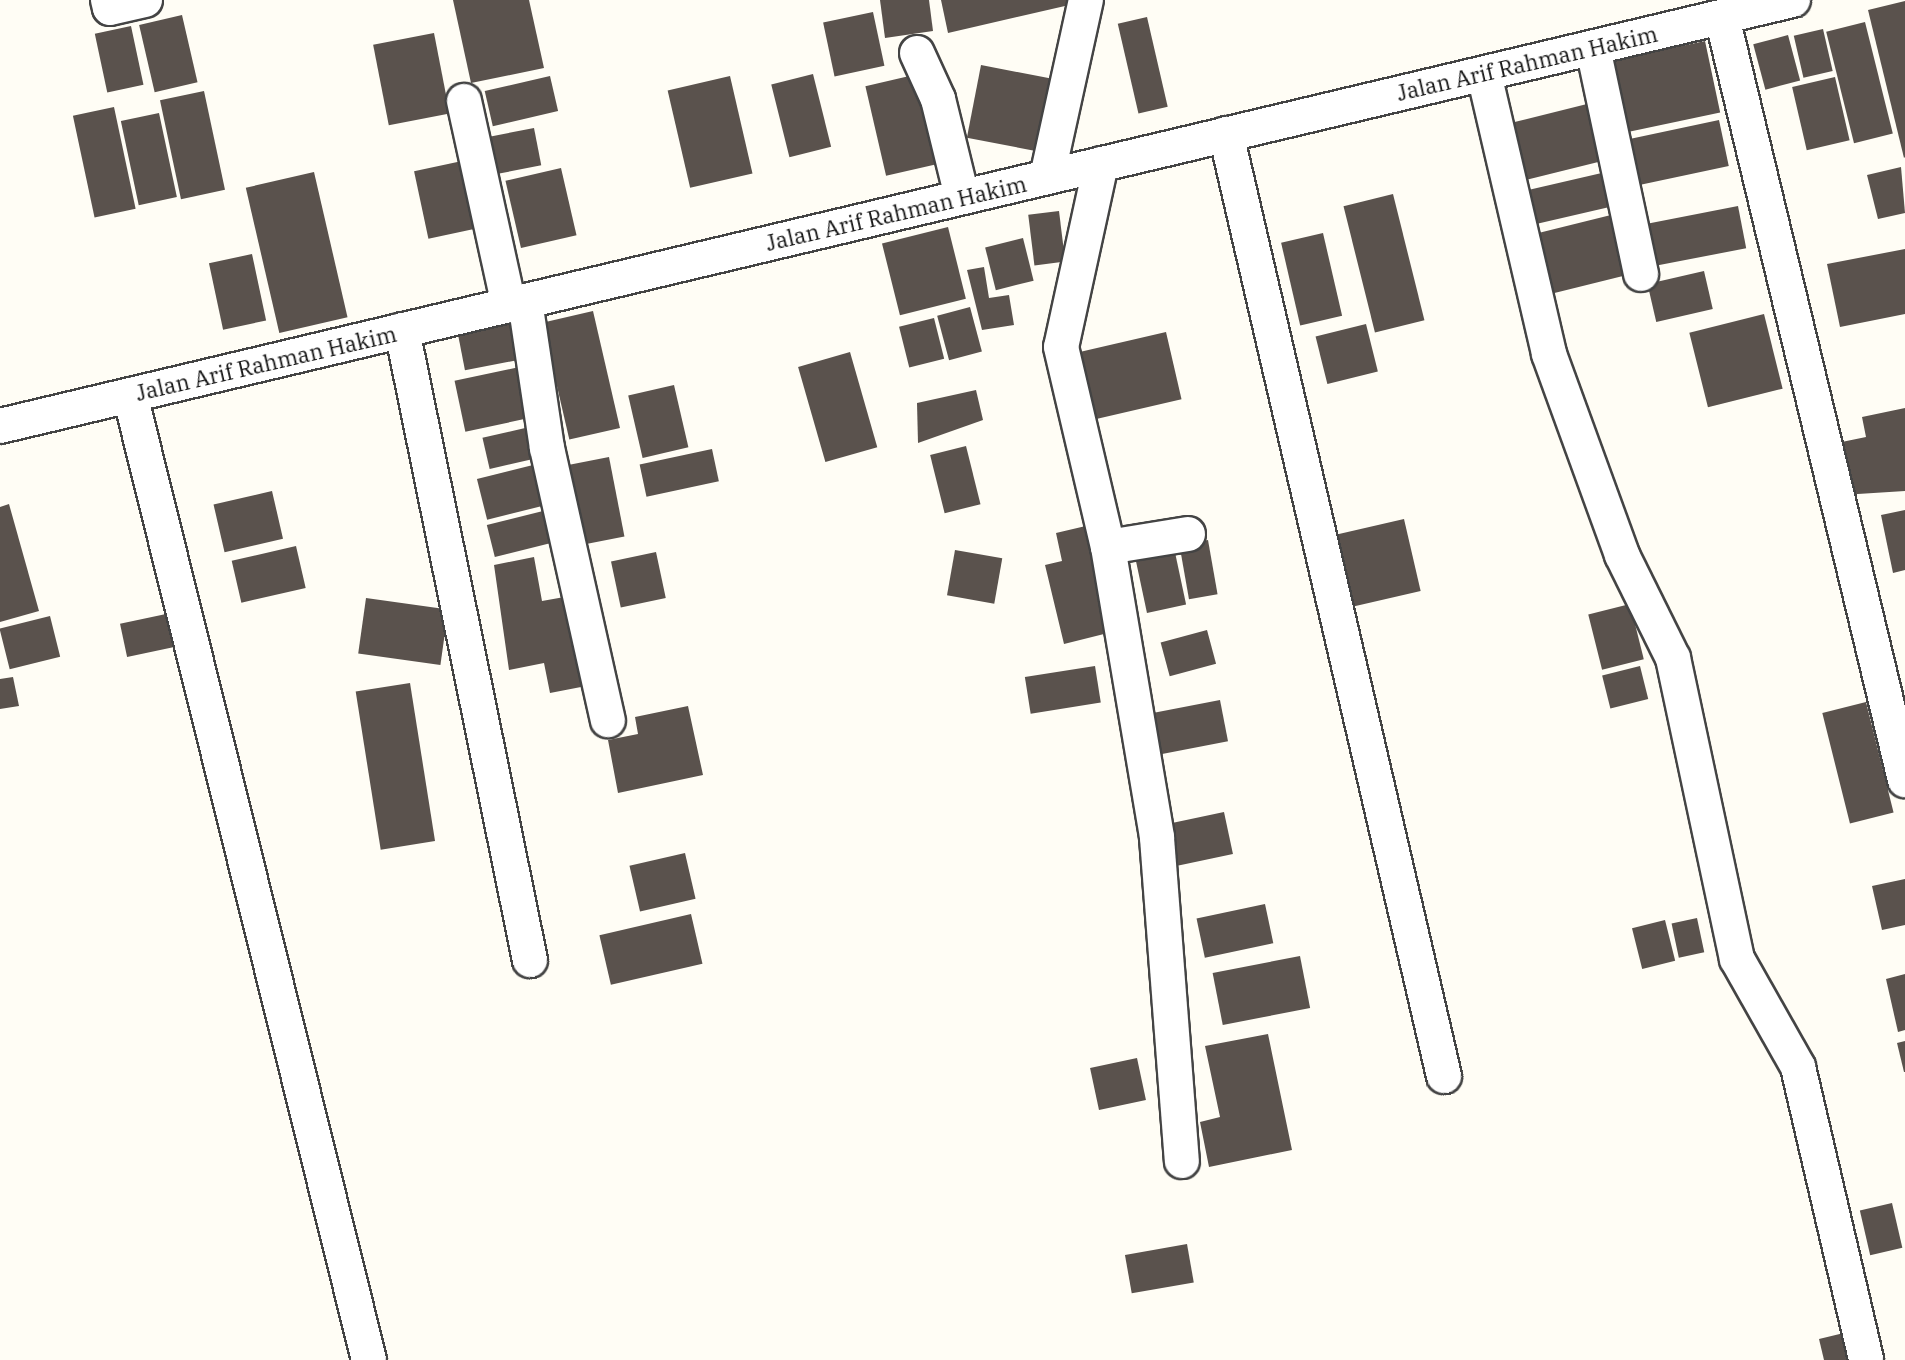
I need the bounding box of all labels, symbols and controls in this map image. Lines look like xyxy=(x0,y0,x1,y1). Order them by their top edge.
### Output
street label: Jalan Arif Rahman Hakim xyxy=(1394,20,1660,106)
street label: Jalan Arif Rahman Hakim xyxy=(763,170,1029,256)
street label: Jalan Arif Rahman Hakim xyxy=(133,320,399,406)

